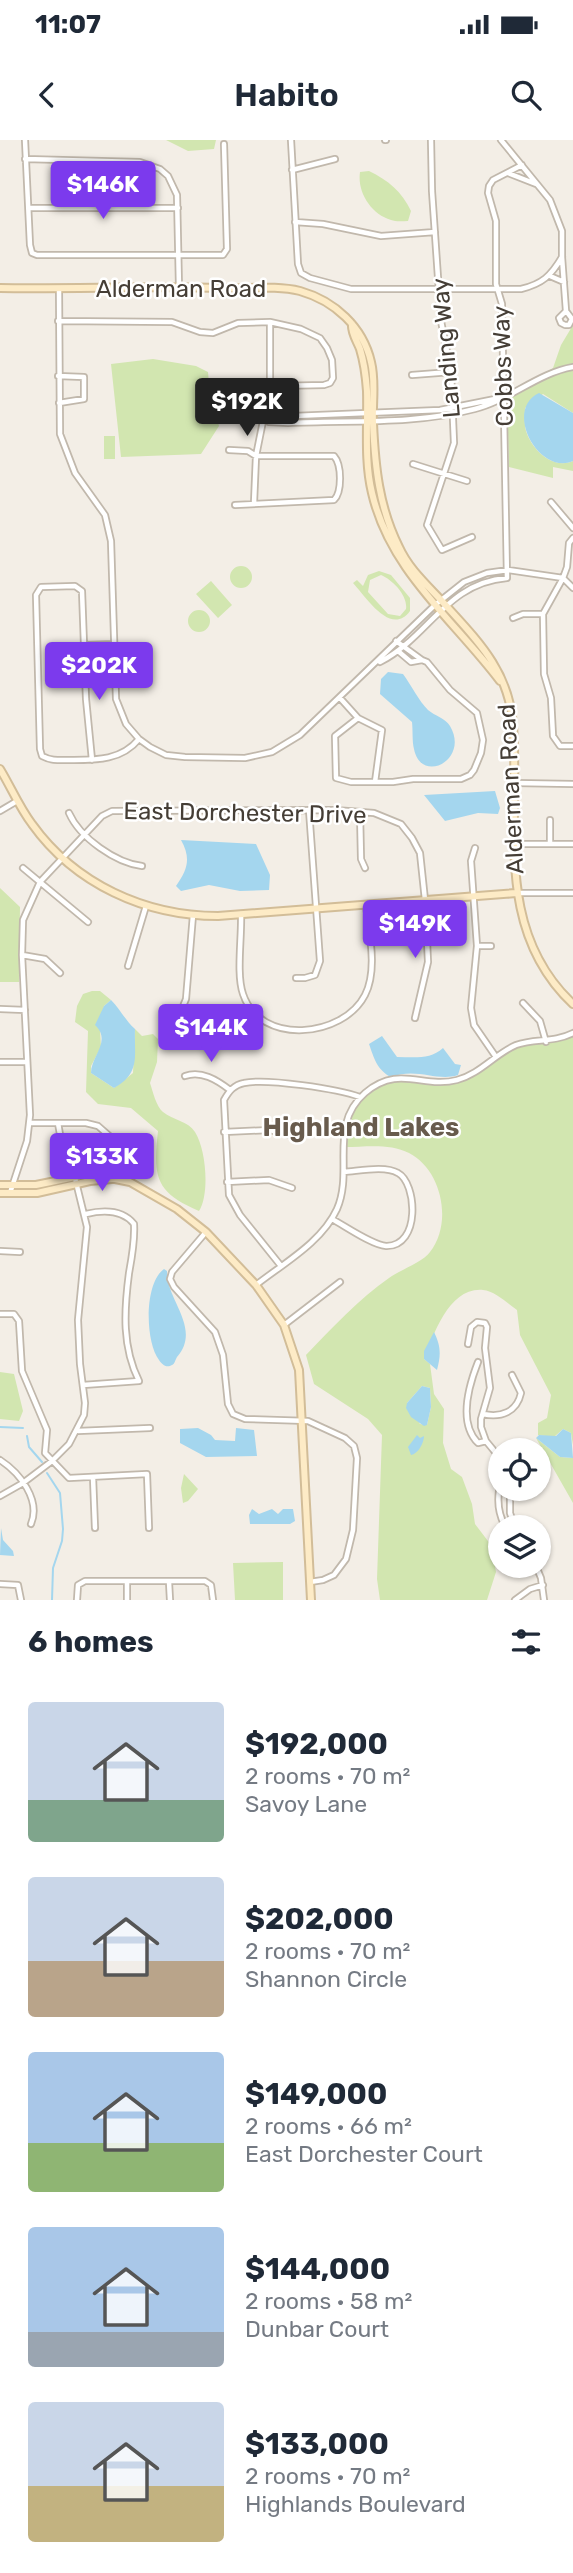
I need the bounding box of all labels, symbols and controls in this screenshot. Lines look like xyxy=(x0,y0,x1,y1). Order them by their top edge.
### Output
text: 11:07 xyxy=(35,9,101,40)
icon: back xyxy=(28,76,66,114)
text: Habito xyxy=(234,76,339,114)
icon: search xyxy=(507,76,545,114)
pin: $146K xyxy=(54,162,152,221)
text: $146K xyxy=(67,170,139,198)
street label: Alderman Road xyxy=(96,275,266,303)
street label: Landing Way xyxy=(426,277,466,419)
street label: Cobbs Way xyxy=(487,305,519,427)
pin: $192K xyxy=(198,378,296,438)
text: $192K xyxy=(211,387,283,415)
pin: $202K xyxy=(50,643,148,702)
text: $202K xyxy=(61,651,137,679)
street label: Alderman Road xyxy=(493,703,529,875)
street label: East Dorchester Drive xyxy=(123,797,367,829)
pin: $149K xyxy=(366,900,464,960)
text: $149K xyxy=(379,909,451,937)
pin: $144K xyxy=(162,1004,260,1064)
text: $144K xyxy=(174,1013,248,1041)
district label: Highland Lakes xyxy=(263,1112,459,1143)
pin: $133K xyxy=(53,1133,151,1193)
text: $133K xyxy=(66,1142,138,1170)
map controls xyxy=(488,1438,551,1578)
button: locate xyxy=(488,1438,551,1501)
button: layers xyxy=(488,1515,551,1578)
icon: filters xyxy=(507,1623,545,1661)
text: 6 homes xyxy=(28,1624,154,1660)
text: $192,000 xyxy=(245,1726,388,1762)
icon: home xyxy=(84,1730,168,1814)
text: 2 rooms · 70 m² xyxy=(245,1762,410,1790)
text: Savoy Lane xyxy=(245,1790,367,1818)
text: $202,000 xyxy=(245,1901,394,1937)
icon: home xyxy=(84,1905,168,1989)
text: 2 rooms · 70 m² xyxy=(245,1937,410,1965)
text: Shannon Circle xyxy=(245,1965,407,1993)
text: $149,000 xyxy=(245,2076,387,2112)
icon: home xyxy=(84,2080,168,2164)
text: 2 rooms · 66 m² xyxy=(245,2112,412,2140)
text: East Dorchester Court xyxy=(245,2140,483,2168)
text: $144,000 xyxy=(245,2251,390,2287)
icon: home xyxy=(84,2255,168,2339)
text: 2 rooms · 58 m² xyxy=(245,2287,412,2315)
text: Dunbar Court xyxy=(245,2315,389,2343)
text: $133,000 xyxy=(245,2426,389,2462)
icon: home xyxy=(84,2430,168,2514)
text: 2 rooms · 70 m² xyxy=(245,2462,410,2490)
text: Highlands Boulevard xyxy=(245,2490,466,2518)

